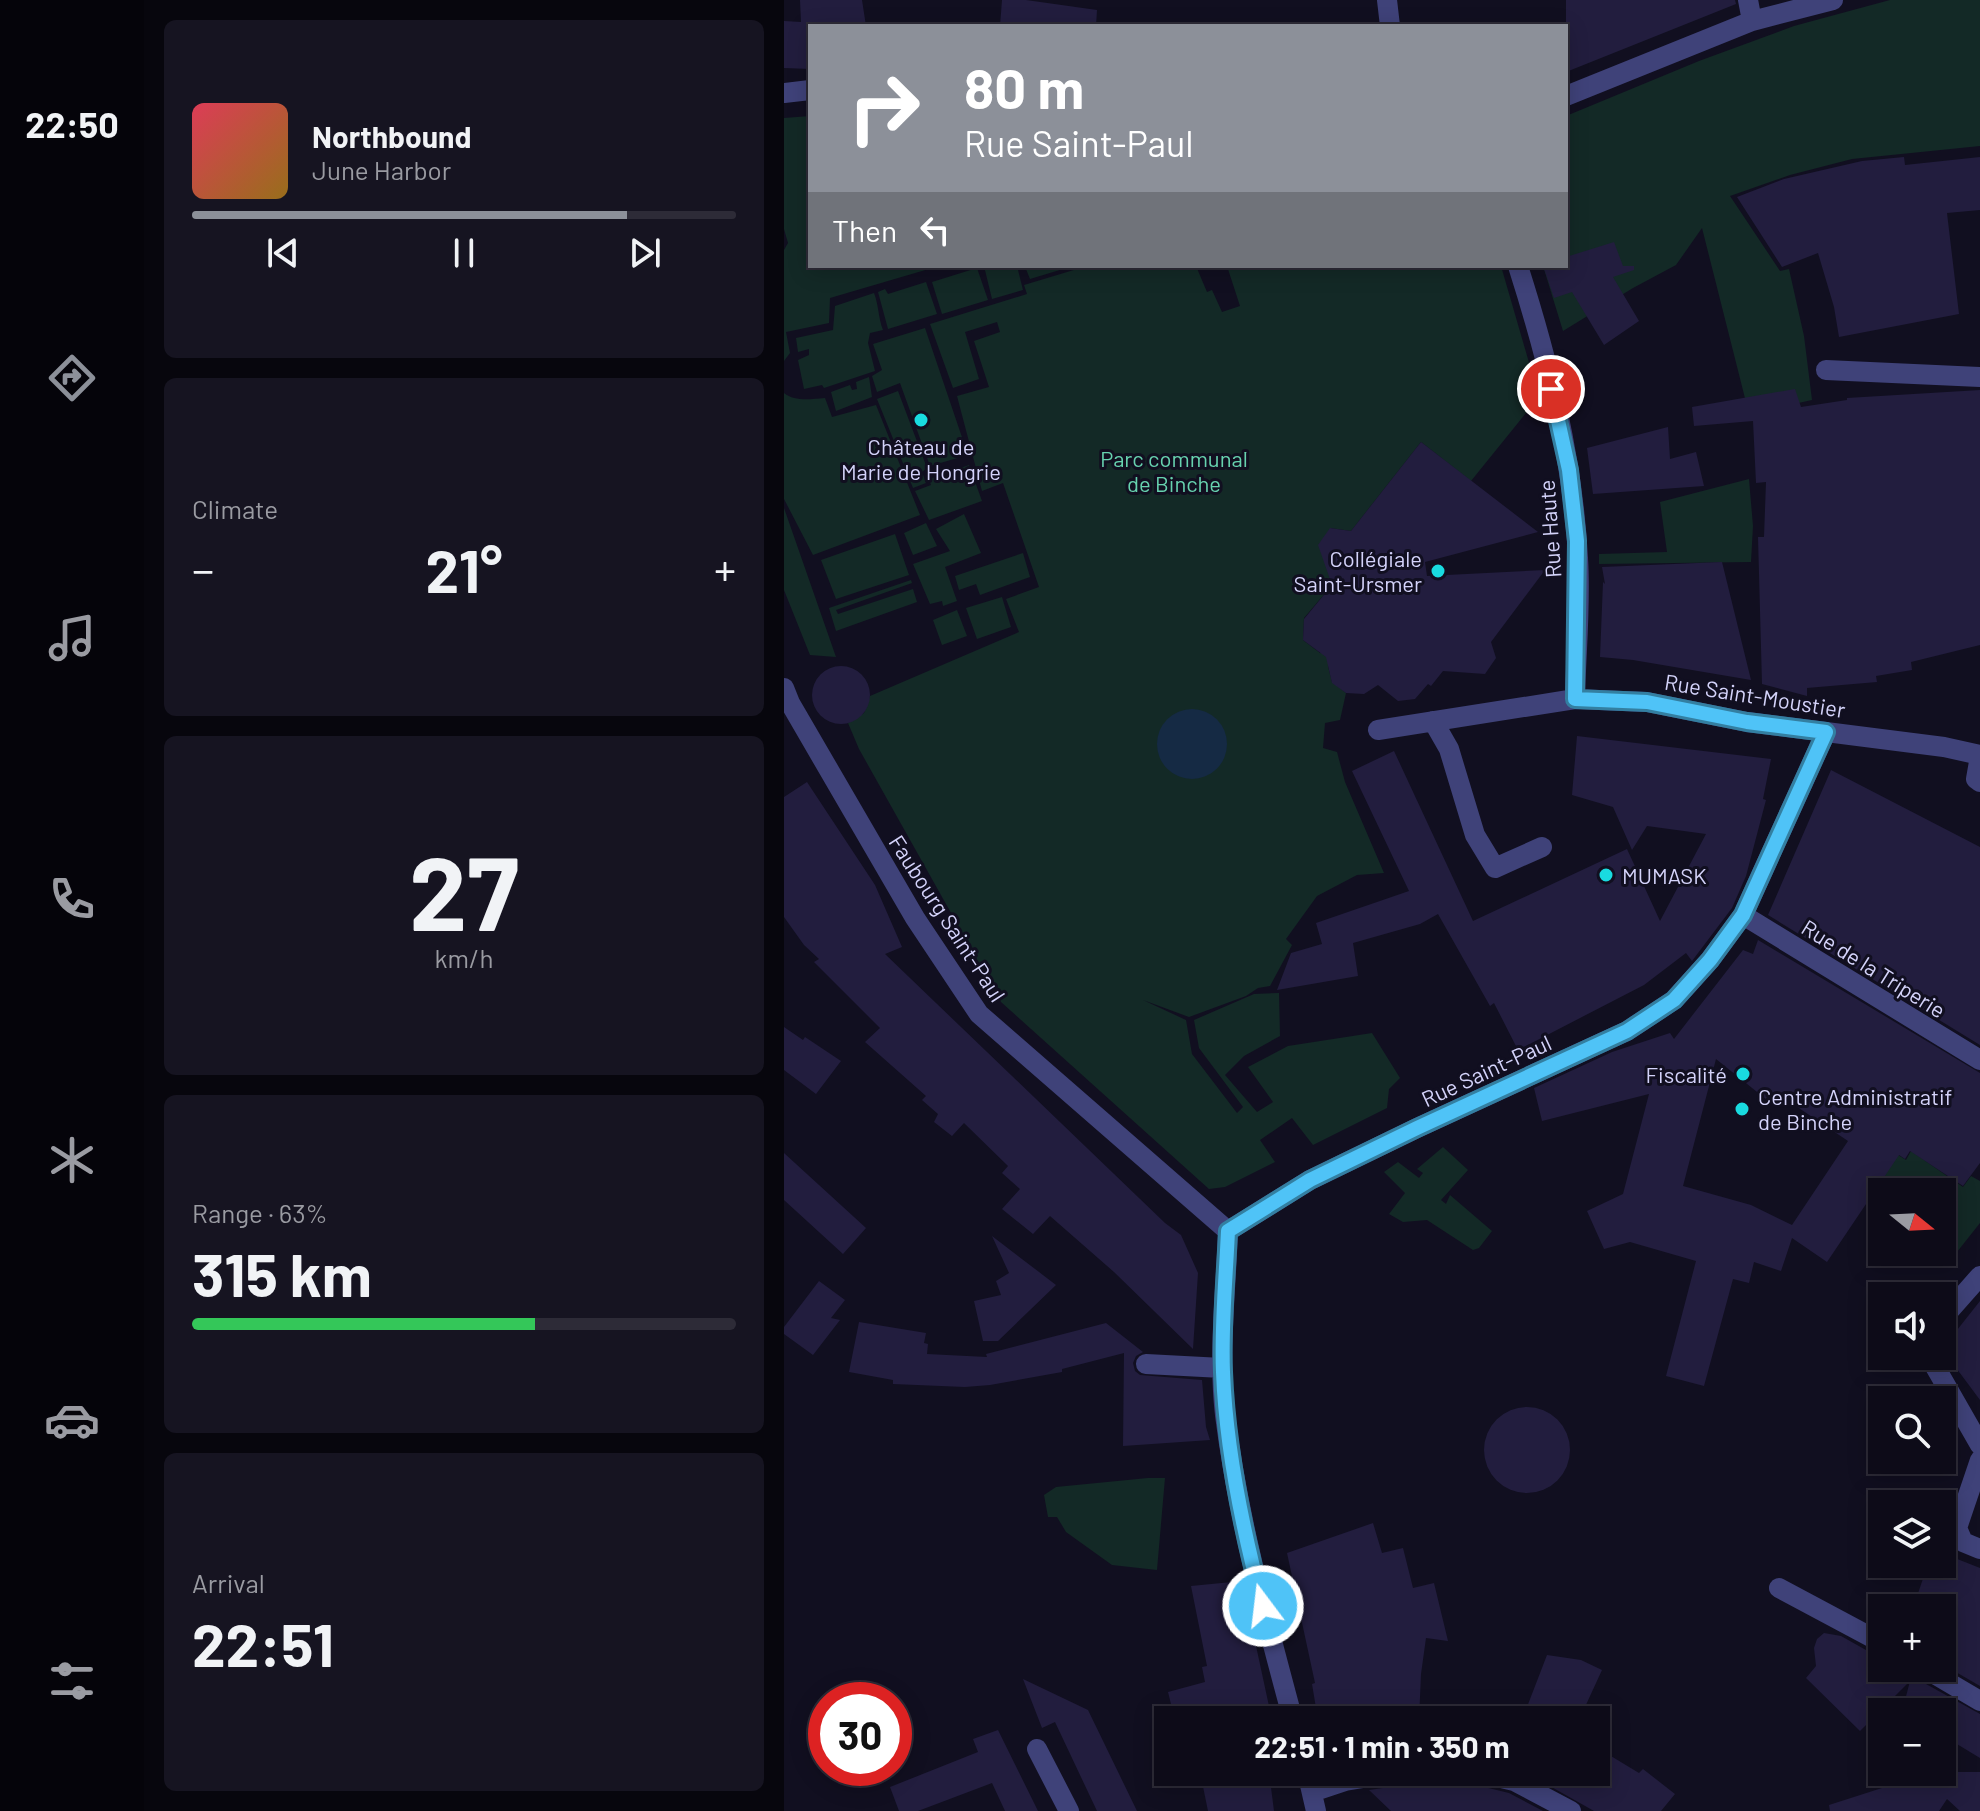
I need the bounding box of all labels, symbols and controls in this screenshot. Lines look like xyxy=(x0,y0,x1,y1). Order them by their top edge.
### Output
text: 80 m xyxy=(964,53,1084,120)
icon: right xyxy=(832,56,936,160)
text: 22:50 xyxy=(25,102,119,145)
text: Northbound xyxy=(312,118,471,154)
text: Rue Saint-Paul xyxy=(964,121,1194,164)
text: June Harbor xyxy=(312,154,451,185)
icon: left xyxy=(913,208,957,252)
text: Then xyxy=(832,212,897,248)
icon: previous xyxy=(261,231,305,275)
icon: pause xyxy=(442,231,486,275)
icon: next xyxy=(623,231,667,275)
icon: directions xyxy=(44,350,100,406)
pin xyxy=(1517,355,1585,423)
icon: arrive xyxy=(1529,367,1573,411)
marker: Château de Marie de Hongrie xyxy=(912,411,930,429)
place label: Château de Marie de Hongrie xyxy=(841,433,1001,484)
park label: Parc communal de Binche xyxy=(1100,445,1248,496)
street label: Rue Haute xyxy=(1533,479,1565,579)
text: Climate xyxy=(192,493,278,524)
text: 21° xyxy=(425,533,503,605)
text: − xyxy=(192,542,214,595)
text: + xyxy=(714,542,736,595)
place label: Collégiale Saint-Ursmer xyxy=(1294,545,1422,596)
marker: Collégiale Saint-Ursmer xyxy=(1429,562,1447,580)
icon: music xyxy=(44,610,100,666)
street label: Rue Saint-Moustier xyxy=(1663,668,1847,722)
text: 27 xyxy=(409,827,519,952)
street label: Faubourg Saint-Paul xyxy=(884,830,1012,1006)
place label: MUMASK xyxy=(1622,862,1707,888)
marker: MUMASK xyxy=(1597,866,1615,884)
icon: phone xyxy=(44,871,100,927)
street label: Rue de la Triperie xyxy=(1797,913,1951,1023)
text: km/h xyxy=(435,942,493,973)
street label: Rue Saint-Paul xyxy=(1417,1029,1555,1111)
place label: Fiscalité xyxy=(1646,1061,1727,1087)
marker: Fiscalité xyxy=(1734,1065,1752,1083)
place label: Centre Administratif de Binche xyxy=(1758,1083,1952,1134)
marker: Centre Administratif de Binche xyxy=(1733,1100,1751,1118)
icon: climate xyxy=(44,1132,100,1188)
north arrow xyxy=(1868,1178,1956,1266)
map controls xyxy=(1868,1178,1956,1786)
text: Range · 63% xyxy=(192,1197,328,1228)
text: 315 km xyxy=(192,1237,372,1309)
button: sound xyxy=(1868,1282,1956,1370)
button: search xyxy=(1868,1386,1956,1474)
icon: car xyxy=(44,1392,100,1448)
button: layers xyxy=(1868,1490,1956,1578)
position arrow xyxy=(1221,1564,1305,1648)
text: Arrival xyxy=(192,1567,265,1598)
button: + xyxy=(1868,1594,1956,1682)
text: 22:51 xyxy=(192,1607,334,1679)
icon: filters xyxy=(44,1653,100,1709)
speed limit sign: 30 xyxy=(808,1682,912,1786)
button: − xyxy=(1868,1698,1956,1786)
text: 22:51 · 1 min · 350 m xyxy=(1254,1728,1510,1764)

